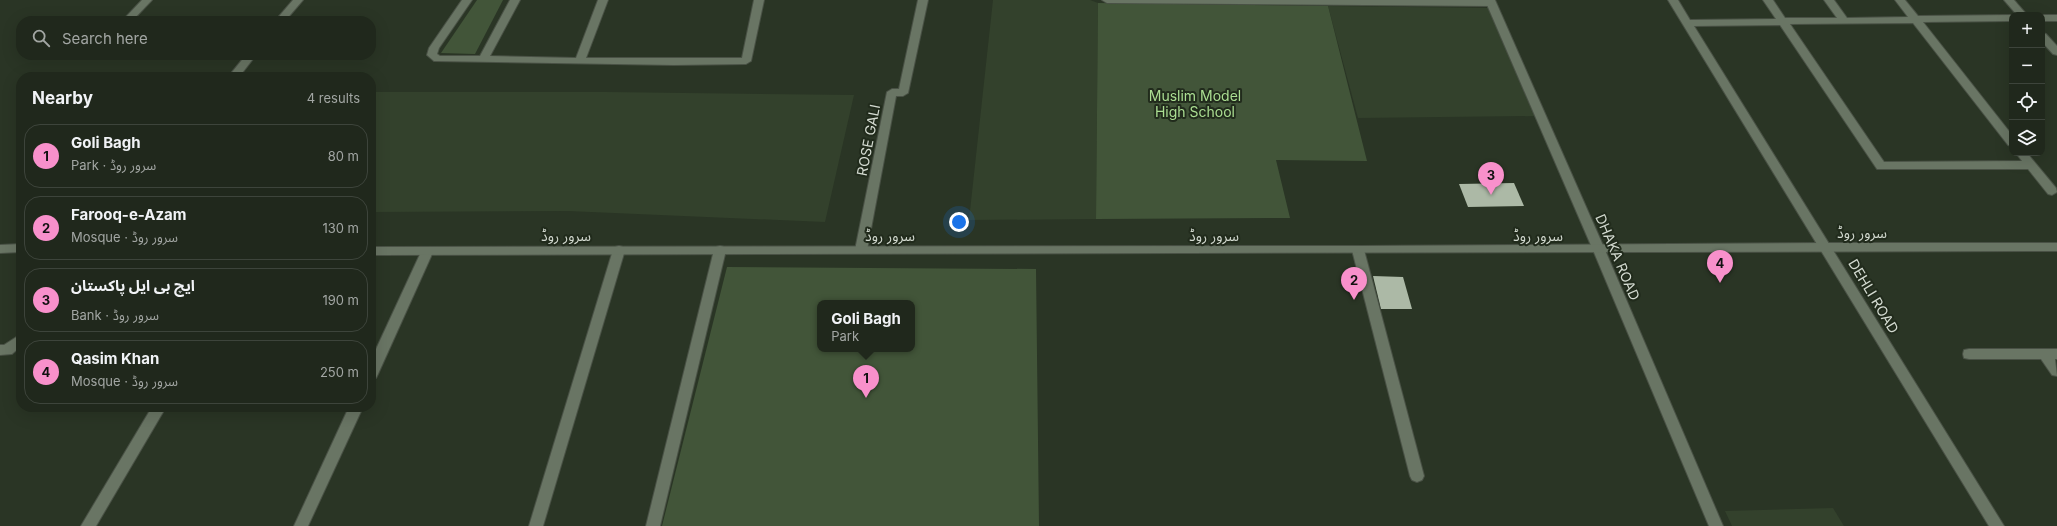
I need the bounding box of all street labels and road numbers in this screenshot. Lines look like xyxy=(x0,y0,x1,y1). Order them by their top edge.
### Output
street label: ROSE GALI xyxy=(853,103,883,177)
street label: DHAKA ROAD xyxy=(1592,211,1644,303)
street label: سرور روڈ xyxy=(1837,224,1887,242)
street label: سرور روڈ xyxy=(541,227,591,245)
street label: سرور روڈ xyxy=(865,227,915,245)
street label: سرور روڈ xyxy=(1189,227,1239,245)
street label: سرور روڈ xyxy=(1513,227,1563,245)
street label: DEHLI ROAD xyxy=(1845,256,1903,336)

